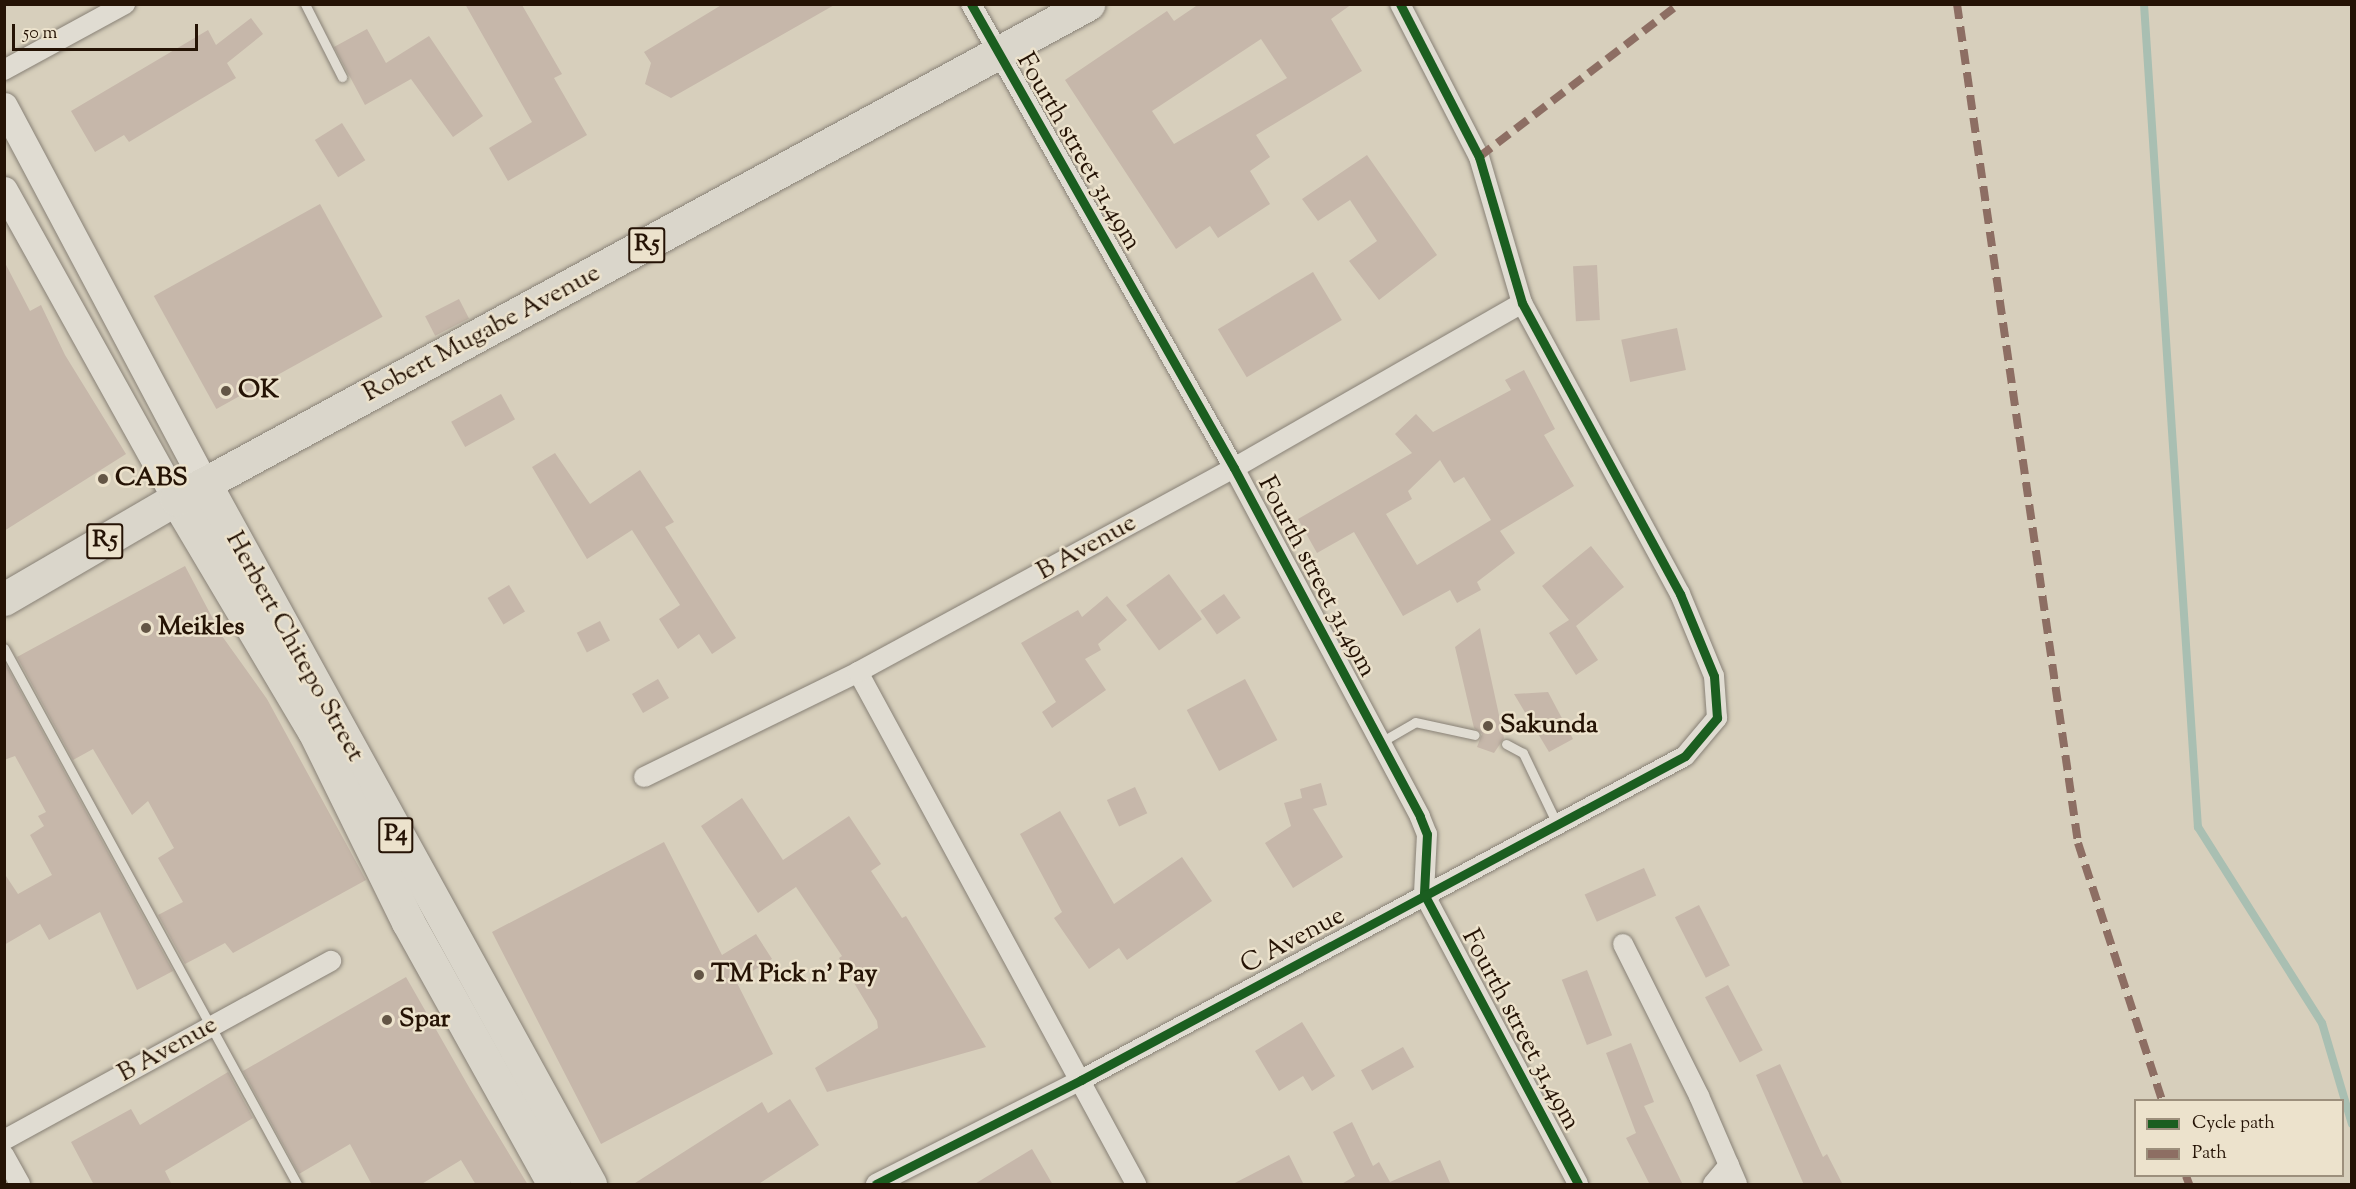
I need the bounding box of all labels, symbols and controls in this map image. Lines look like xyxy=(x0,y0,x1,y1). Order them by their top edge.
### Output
scale bar xyxy=(15,12,201,50)
text: 50 m xyxy=(23,21,57,47)
street label: Fourth street 31,49m xyxy=(1009,48,1147,256)
road number: R5 xyxy=(628,224,666,266)
street label: Robert Mugabe Avenue xyxy=(358,258,606,410)
place label: OK xyxy=(238,375,279,407)
marker: OK xyxy=(219,384,233,398)
place label: CABS xyxy=(115,463,188,495)
street label: Fourth street 31,49m xyxy=(1250,471,1382,683)
marker: CABS xyxy=(96,472,110,486)
street label: B Avenue xyxy=(1032,508,1142,588)
road number: R5 xyxy=(86,520,124,562)
street label: Herbert Chitepo Street xyxy=(218,526,370,768)
place label: Meikles xyxy=(158,612,245,644)
marker: Meikles xyxy=(139,621,153,635)
place label: Sakunda xyxy=(1500,710,1598,742)
marker: Sakunda xyxy=(1481,719,1495,733)
road number: P4 xyxy=(378,814,414,856)
street label: C Avenue xyxy=(1236,901,1350,981)
street label: Fourth street 31,49m xyxy=(1454,924,1586,1136)
place label: TM Pick n' Pay xyxy=(711,959,877,991)
marker: TM Pick n' Pay xyxy=(692,968,706,982)
place label: Spar xyxy=(399,1004,450,1036)
street label: B Avenue xyxy=(113,1010,223,1090)
marker: Spar xyxy=(380,1013,394,1027)
legend xyxy=(2134,1099,2344,1177)
text: Cycle path xyxy=(2192,1111,2275,1137)
text: Path xyxy=(2192,1141,2227,1167)

